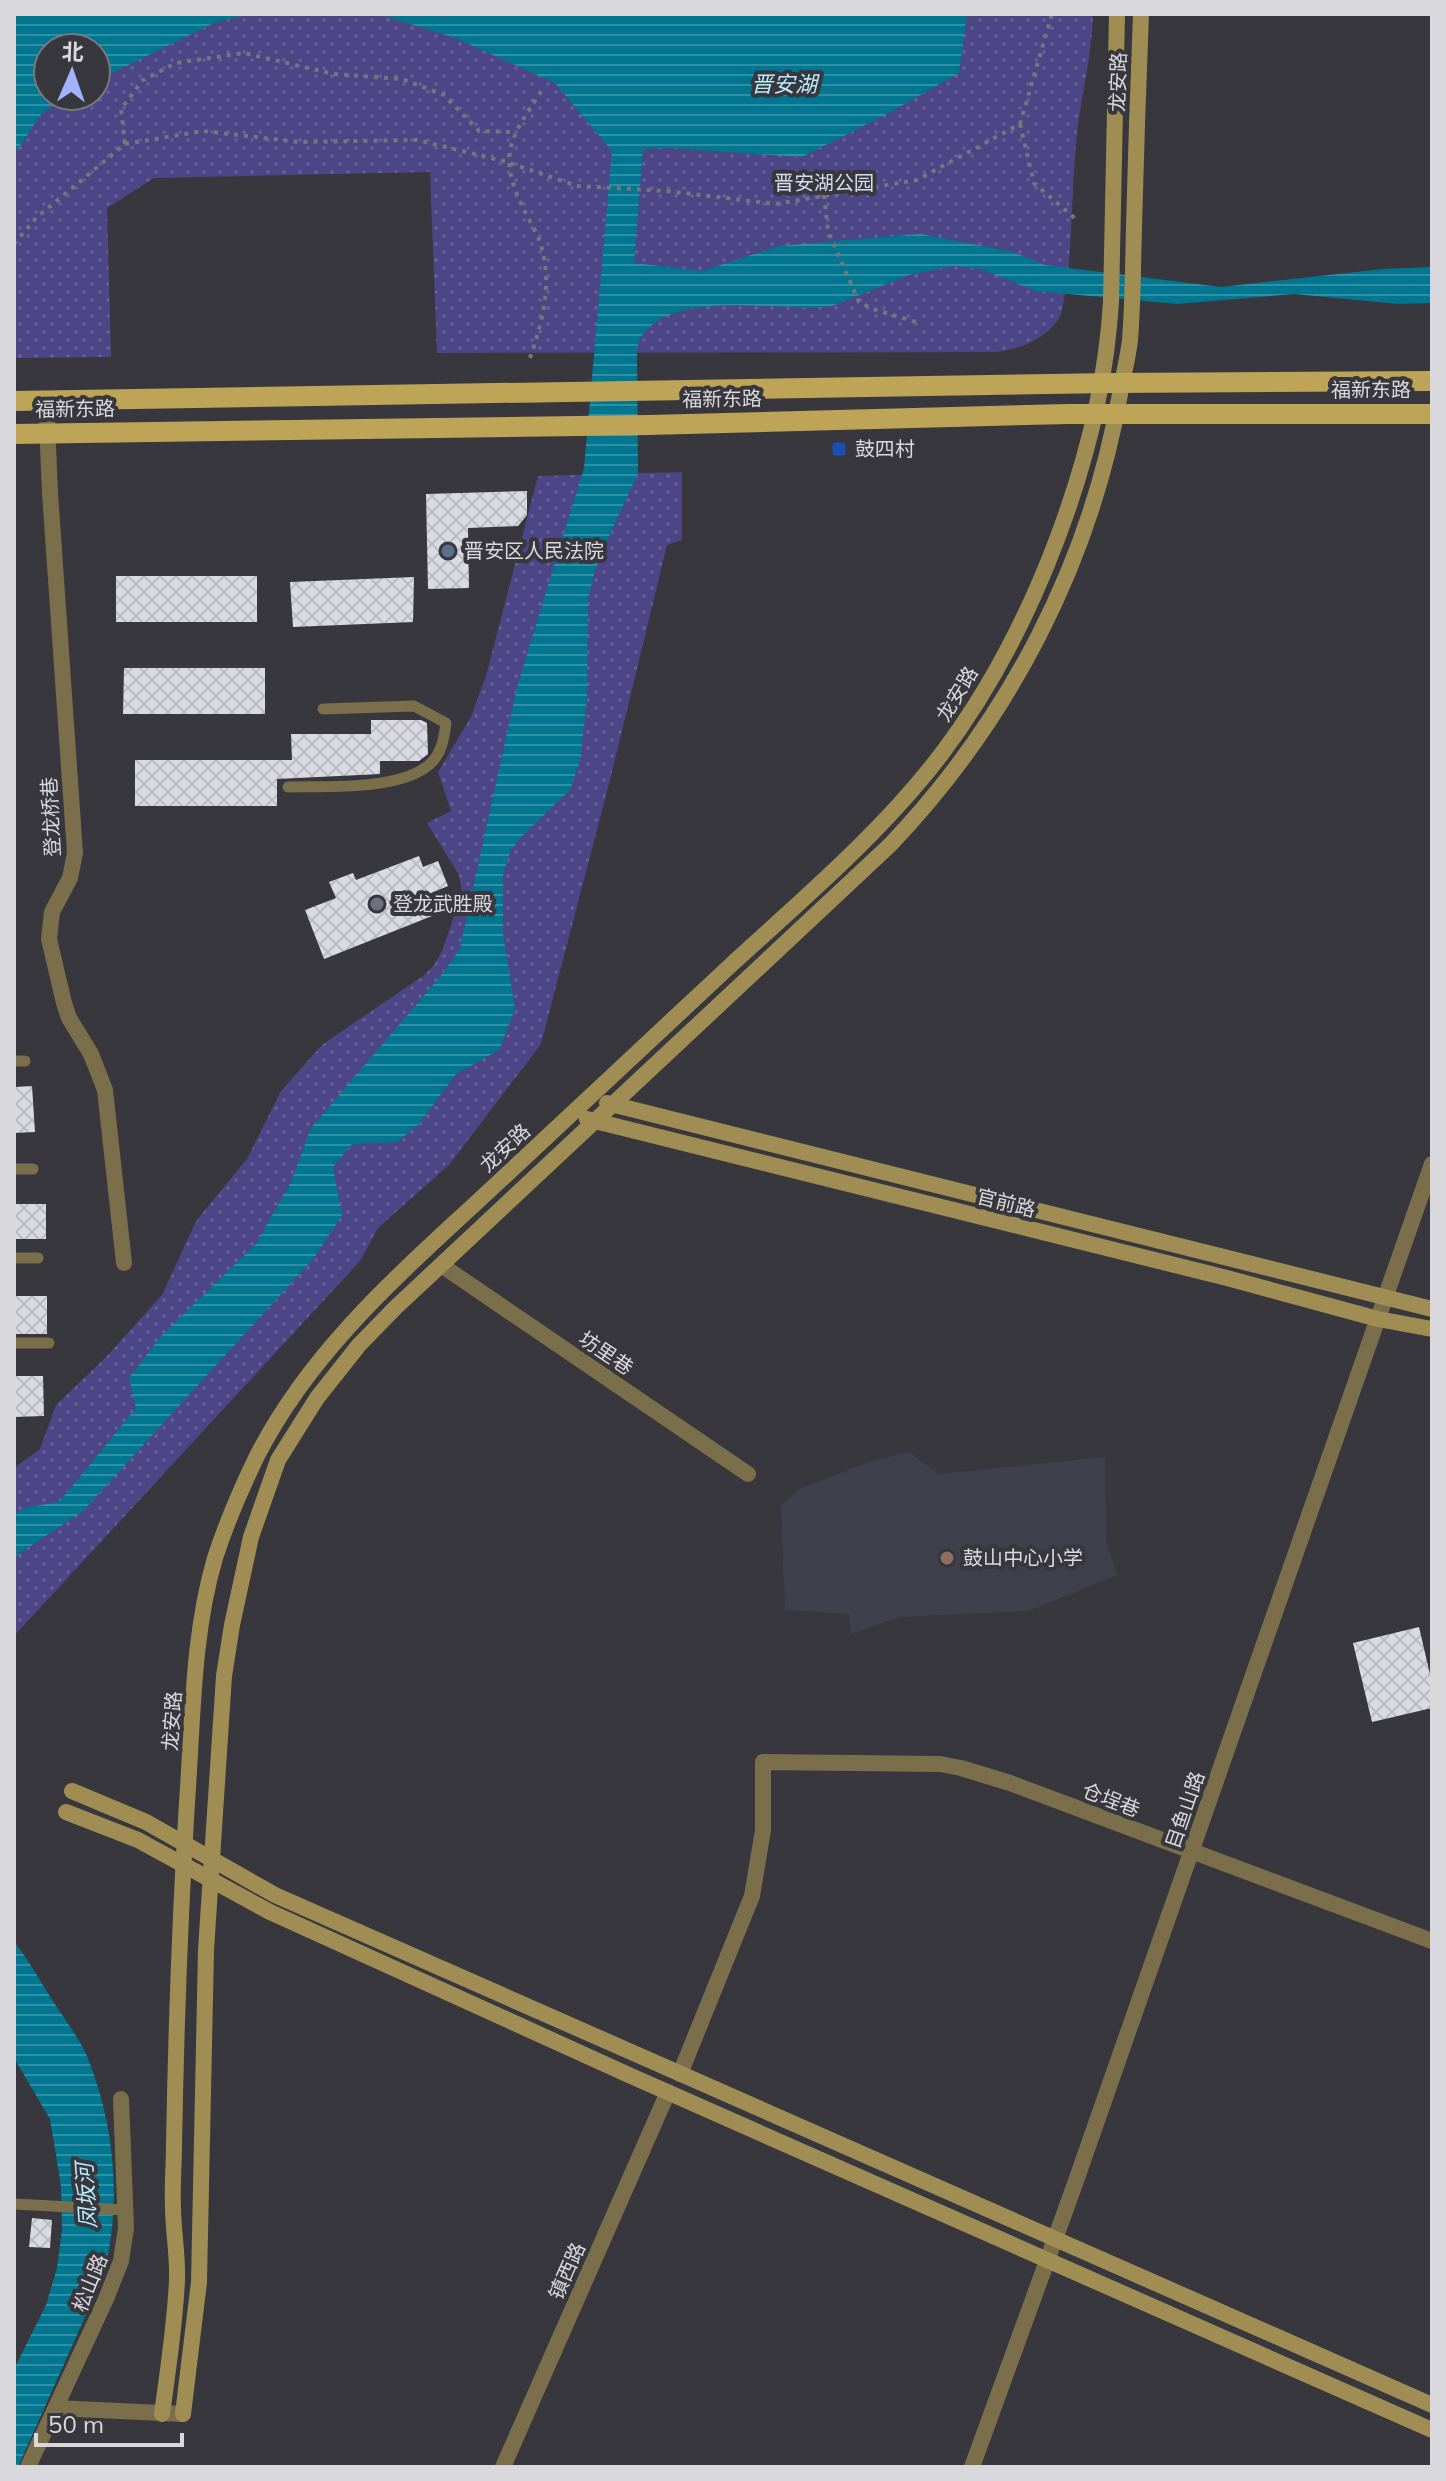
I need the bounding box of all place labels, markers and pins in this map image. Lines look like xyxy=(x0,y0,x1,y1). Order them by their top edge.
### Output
place label: 鼓四村 xyxy=(855,436,915,461)
marker: 鼓四村 xyxy=(830,440,848,458)
place label: 晋安区人民法院 xyxy=(464,538,604,563)
marker: 晋安区人民法院 xyxy=(439,542,457,560)
place label: 登龙武胜殿 xyxy=(393,891,493,916)
marker: 登龙武胜殿 xyxy=(368,895,386,913)
place label: 鼓山中心小学 xyxy=(963,1545,1083,1570)
marker: 鼓山中心小学 xyxy=(938,1549,956,1567)

